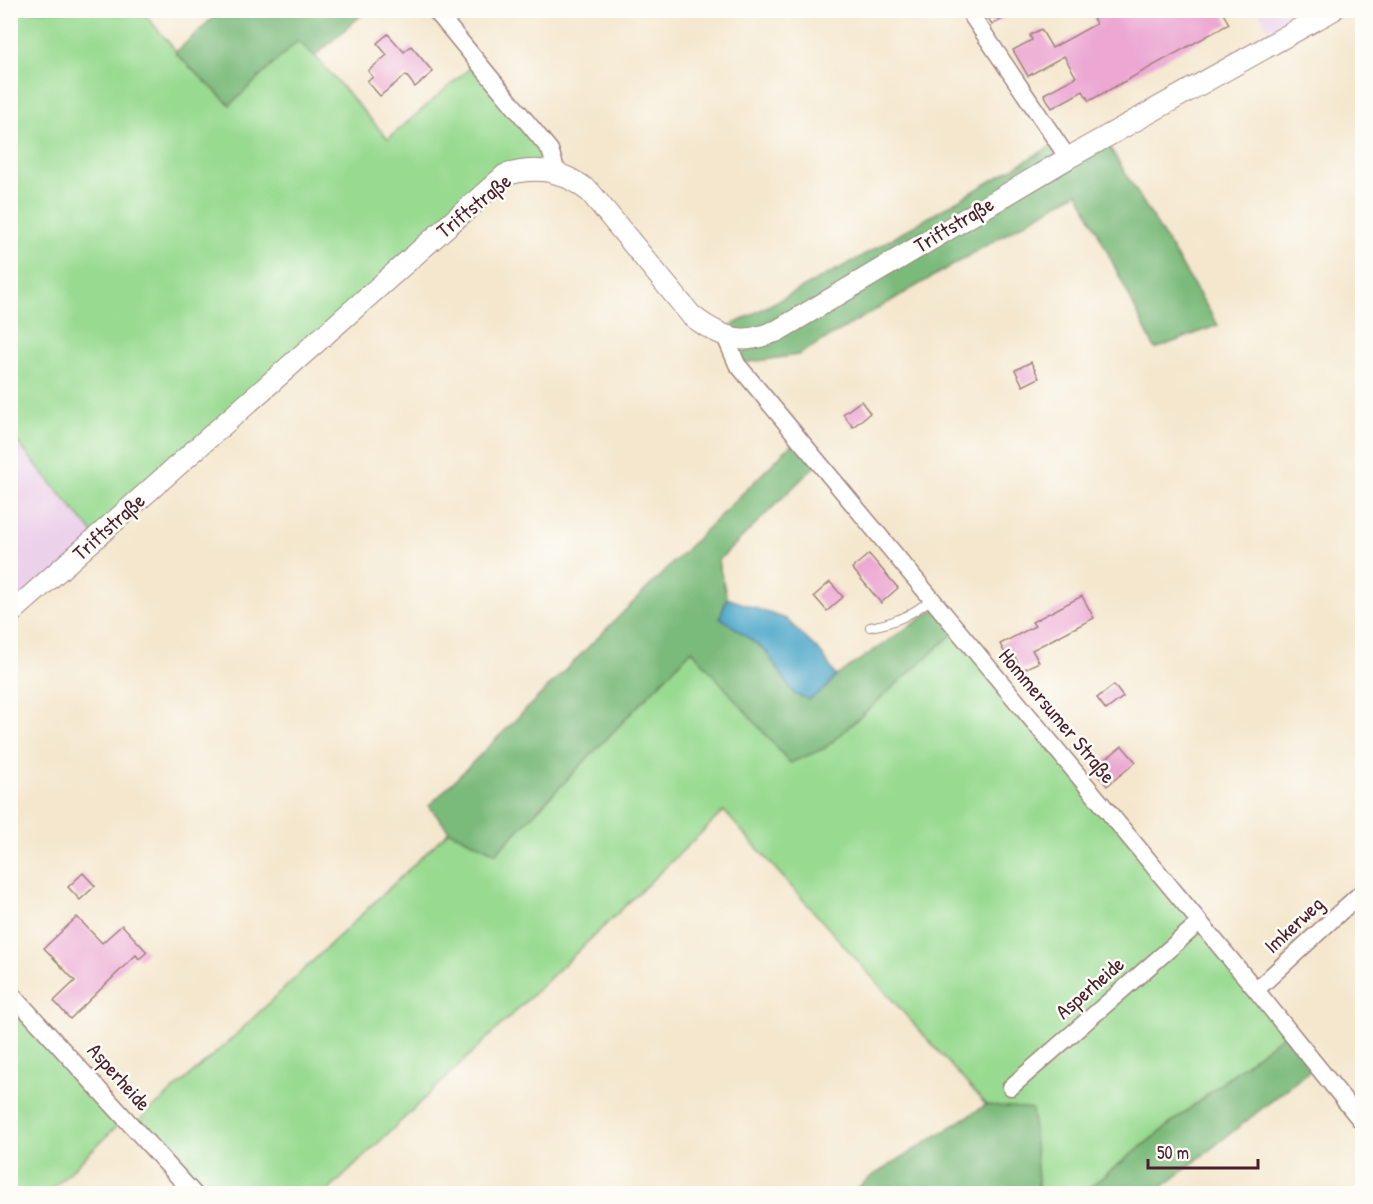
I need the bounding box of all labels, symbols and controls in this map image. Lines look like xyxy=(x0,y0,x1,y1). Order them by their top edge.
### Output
street label: Triftstraße xyxy=(430,167,517,245)
street label: Triftstraße xyxy=(908,189,999,260)
street label: Triftstraße xyxy=(66,486,151,567)
street label: Hommersumer Straße xyxy=(992,642,1122,789)
street label: Imkerweg xyxy=(1258,890,1330,960)
street label: Asperheide xyxy=(1049,950,1130,1026)
street label: Asperheide xyxy=(81,1036,158,1117)
scale bar xyxy=(1148,1132,1258,1170)
text: 50 m xyxy=(1157,1140,1189,1165)

